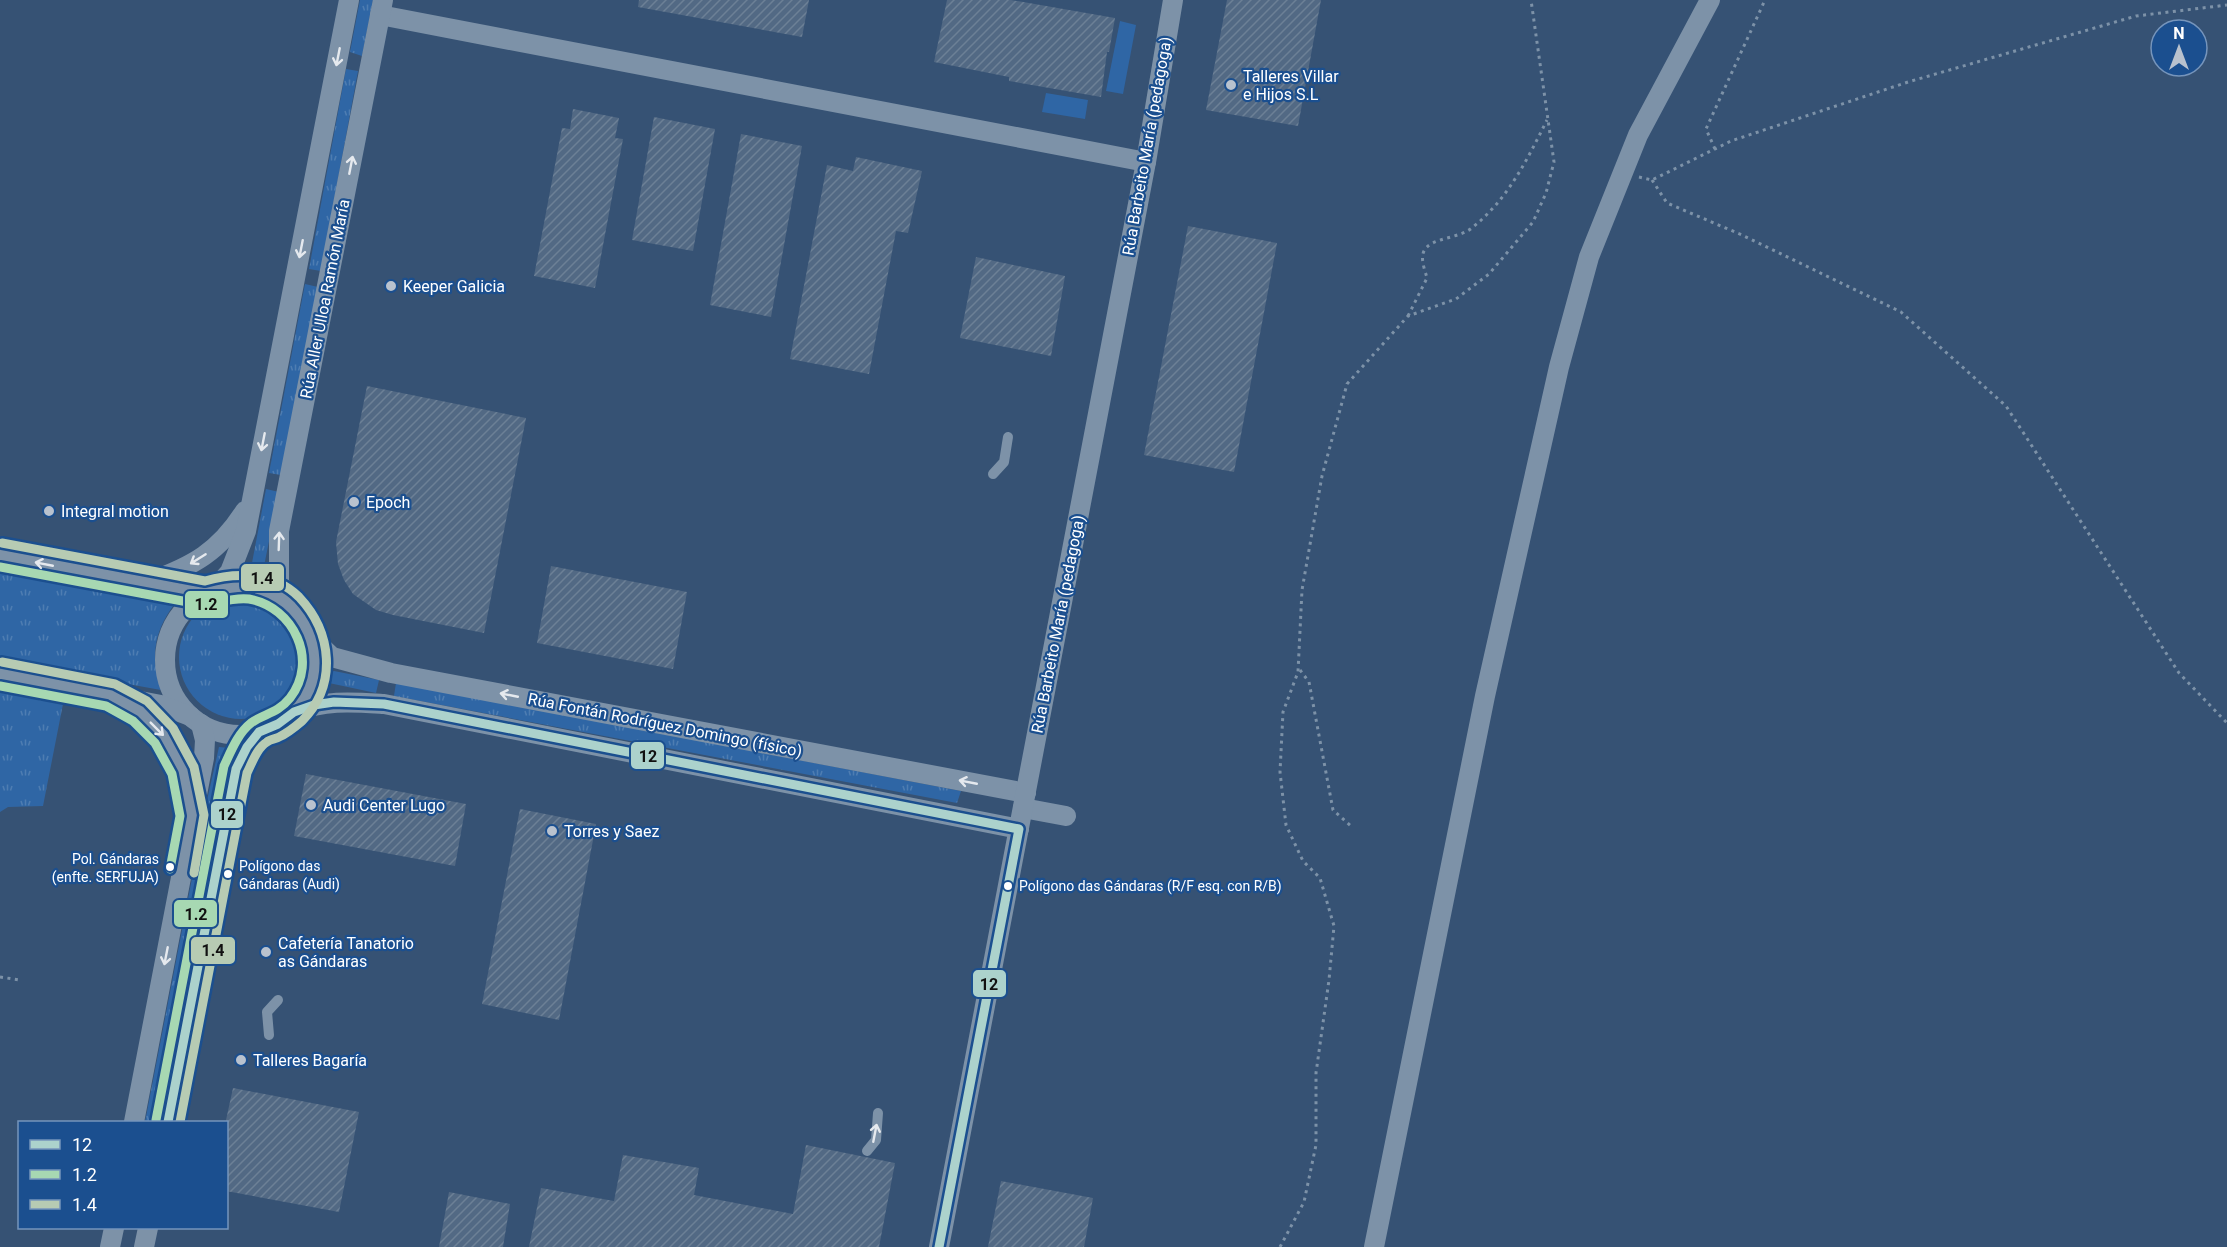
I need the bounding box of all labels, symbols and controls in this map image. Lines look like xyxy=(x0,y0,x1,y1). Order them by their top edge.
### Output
north arrow xyxy=(2149,18,2209,78)
text: N xyxy=(2173,24,2185,43)
street label: Rúa Barbeito María (pedagoga) xyxy=(1118,35,1176,257)
one-way arrow xyxy=(332,47,343,67)
place label: Talleres Villar e Hijos S.L xyxy=(1243,67,1339,104)
marker: Talleres Villar e Hijos S.L xyxy=(1224,78,1238,92)
one-way arrow xyxy=(346,155,357,175)
street label: Rúa Aller Ulloa Ramón María xyxy=(296,198,354,400)
one-way arrow xyxy=(295,239,306,258)
place label: Keeper Galicia xyxy=(403,277,505,296)
marker: Keeper Galicia xyxy=(384,279,398,293)
one-way arrow xyxy=(257,431,268,451)
place label: Epoch xyxy=(366,493,410,512)
marker: Epoch xyxy=(347,495,361,509)
place label: Integral motion xyxy=(61,502,169,521)
marker: Integral motion xyxy=(42,504,56,518)
street label: Rúa Barbeito María (pedagoga) xyxy=(1028,513,1088,735)
one-way arrow xyxy=(273,532,284,552)
one-way arrow xyxy=(190,554,207,566)
one-way arrow xyxy=(35,558,55,569)
line badge: 1.4 xyxy=(240,563,285,592)
text: 1.4 xyxy=(251,569,274,588)
line badge: 1.2 xyxy=(184,590,229,619)
text: 1.2 xyxy=(195,595,218,614)
one-way arrow xyxy=(499,689,519,700)
street label: Rúa Fontán Rodríguez Domingo (físico) xyxy=(526,689,804,761)
one-way arrow xyxy=(150,721,165,736)
line badge: 12 xyxy=(630,741,665,770)
text: 12 xyxy=(639,747,657,766)
one-way arrow xyxy=(959,776,979,787)
place label: Audi Center Lugo xyxy=(323,796,445,815)
marker: Audi Center Lugo xyxy=(304,798,318,812)
line badge: 12 xyxy=(210,800,244,829)
text: 12 xyxy=(218,805,236,824)
place label: Torres y Saez xyxy=(564,822,660,841)
marker: Torres y Saez xyxy=(545,824,559,838)
place label: Pol. Gándaras (enfte. SERFUJA) xyxy=(52,851,159,886)
place label: Polígono das Gándaras (Audi) xyxy=(239,858,340,893)
marker: Pol. Gándaras (enfte. SERFUJA) xyxy=(164,861,176,873)
marker: Polígono das Gándaras (Audi) xyxy=(222,868,234,880)
place label: Polígono das Gándaras (R/F esq. con R/B) xyxy=(1019,878,1282,895)
marker: Polígono das Gándaras (R/F esq. con R/B) xyxy=(1002,880,1014,892)
line badge: 1.2 xyxy=(173,899,218,928)
text: 1.2 xyxy=(185,905,208,924)
place label: Cafetería Tanatorio as Gándaras xyxy=(278,934,414,971)
line badge: 1.4 xyxy=(190,936,236,965)
text: 1.4 xyxy=(202,941,225,960)
marker: Cafetería Tanatorio as Gándaras xyxy=(259,945,273,959)
one-way arrow xyxy=(160,946,171,966)
line badge: 12 xyxy=(972,969,1007,998)
text: 12 xyxy=(980,975,998,994)
place label: Talleres Bagaría xyxy=(253,1051,367,1070)
marker: Talleres Bagaría xyxy=(234,1053,248,1067)
legend xyxy=(18,1121,228,1229)
one-way arrow xyxy=(870,1124,881,1143)
text: 12 xyxy=(72,1134,92,1155)
text: 1.2 xyxy=(72,1164,97,1185)
text: 1.4 xyxy=(72,1194,97,1215)

